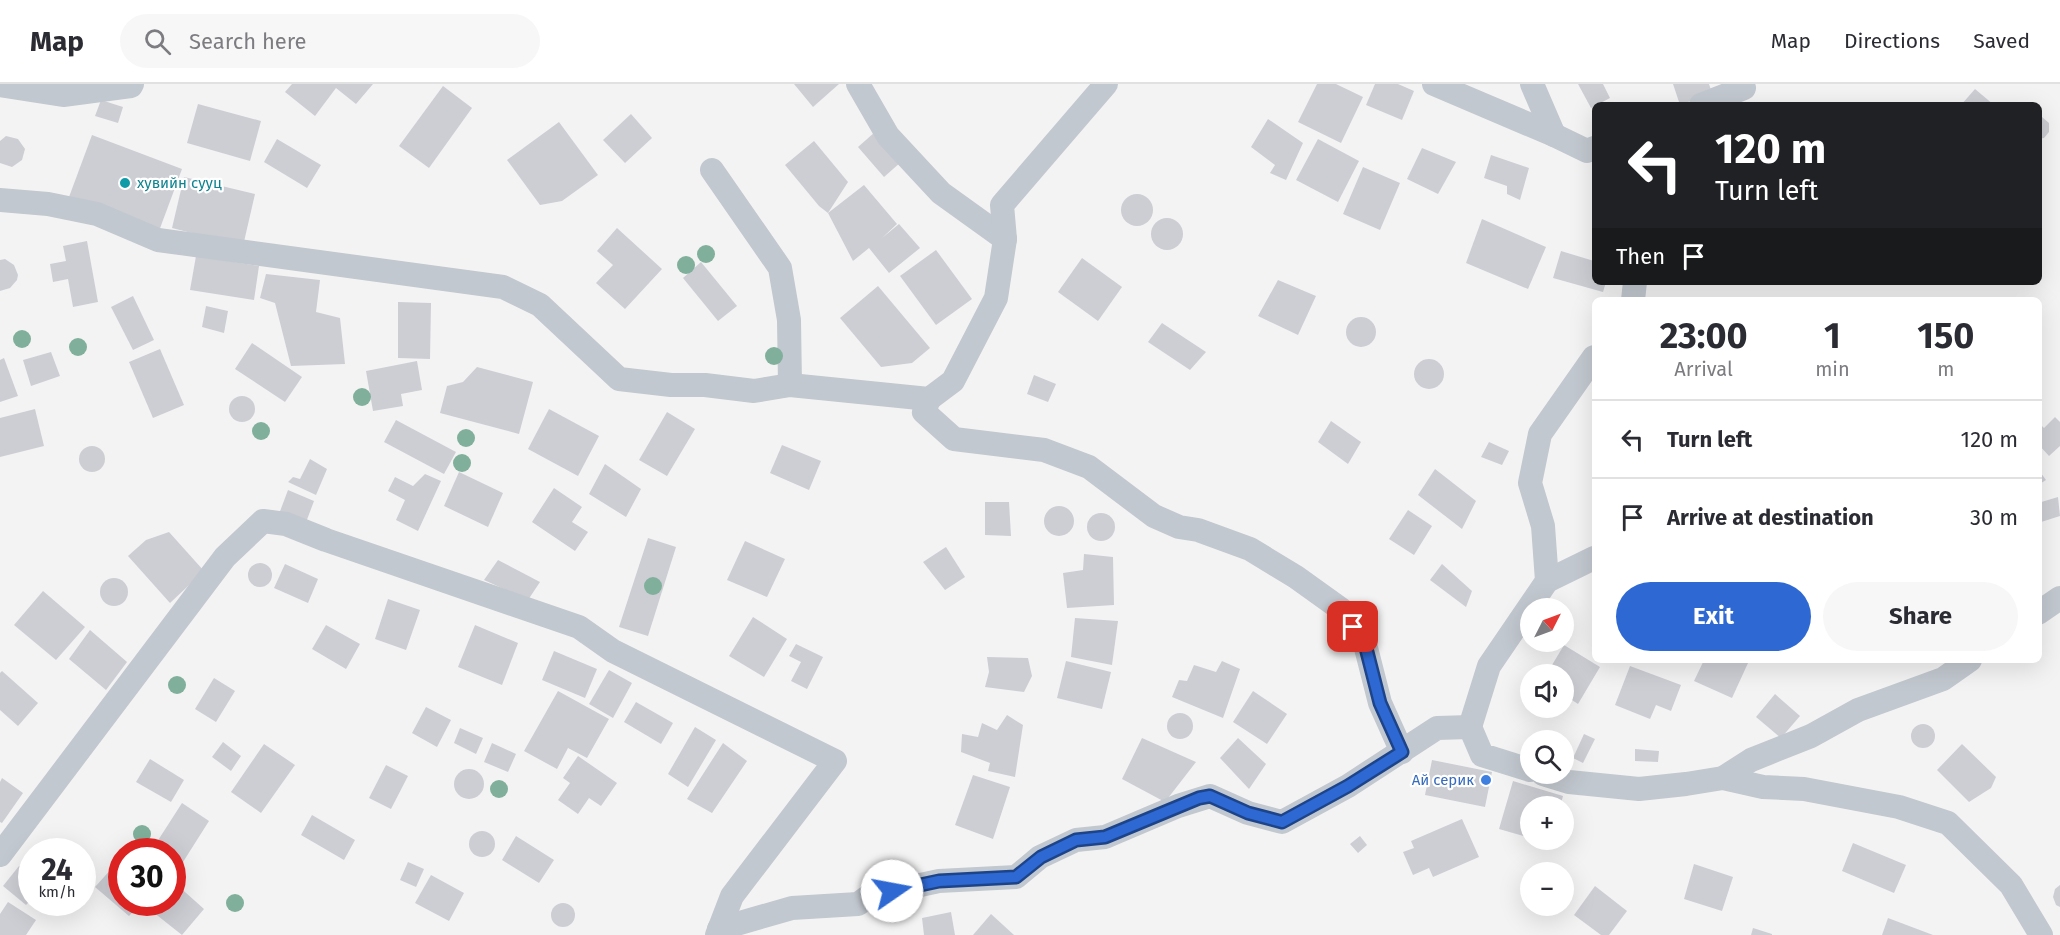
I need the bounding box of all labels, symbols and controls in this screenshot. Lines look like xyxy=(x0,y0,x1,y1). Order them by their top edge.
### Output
search box xyxy=(120,14,540,68)
text: Map xyxy=(30,25,84,58)
icon: search xyxy=(141,25,174,58)
text: Search here xyxy=(189,28,307,55)
text: Map xyxy=(1771,28,1811,54)
text: Directions xyxy=(1844,28,1940,54)
text: Saved xyxy=(1973,28,2030,54)
text: 120 m xyxy=(1715,124,1826,174)
icon: left xyxy=(1616,126,1694,204)
place label: хувийн сууц xyxy=(137,174,222,192)
text: Turn left xyxy=(1715,175,1818,207)
marker: хувийн сууц xyxy=(118,176,132,190)
icon: arrive xyxy=(1677,240,1710,273)
text: Then xyxy=(1616,243,1665,270)
text: 23:00 xyxy=(1660,314,1748,358)
text: 1 xyxy=(1824,314,1841,358)
text: 150 xyxy=(1917,314,1974,358)
text: Arrival xyxy=(1674,357,1733,381)
text: min xyxy=(1815,357,1850,381)
text: m xyxy=(1937,357,1954,381)
icon: left xyxy=(1616,423,1649,456)
text: Turn left xyxy=(1667,426,1752,453)
text: 120 m xyxy=(1961,426,2018,453)
icon: arrive xyxy=(1616,501,1649,534)
text: Arrive at destination xyxy=(1667,504,1874,531)
text: 30 m xyxy=(1970,504,2018,531)
button: Exit xyxy=(1616,582,1811,651)
button: Share xyxy=(1823,582,2018,651)
north arrow xyxy=(1520,598,1574,652)
map controls xyxy=(1520,598,1574,916)
pin xyxy=(1327,601,1378,652)
icon: arrive xyxy=(1336,610,1369,643)
button: sound xyxy=(1520,664,1574,718)
button: search xyxy=(1520,730,1574,784)
place label: Ай серик xyxy=(1412,771,1474,789)
marker: Ай серик xyxy=(1479,773,1493,787)
button: + xyxy=(1520,796,1574,850)
speed limit sign: 30 xyxy=(108,838,186,916)
text: 24 xyxy=(41,852,73,888)
position arrow xyxy=(860,859,924,923)
button: − xyxy=(1520,862,1574,916)
text: km/h xyxy=(38,883,76,901)

